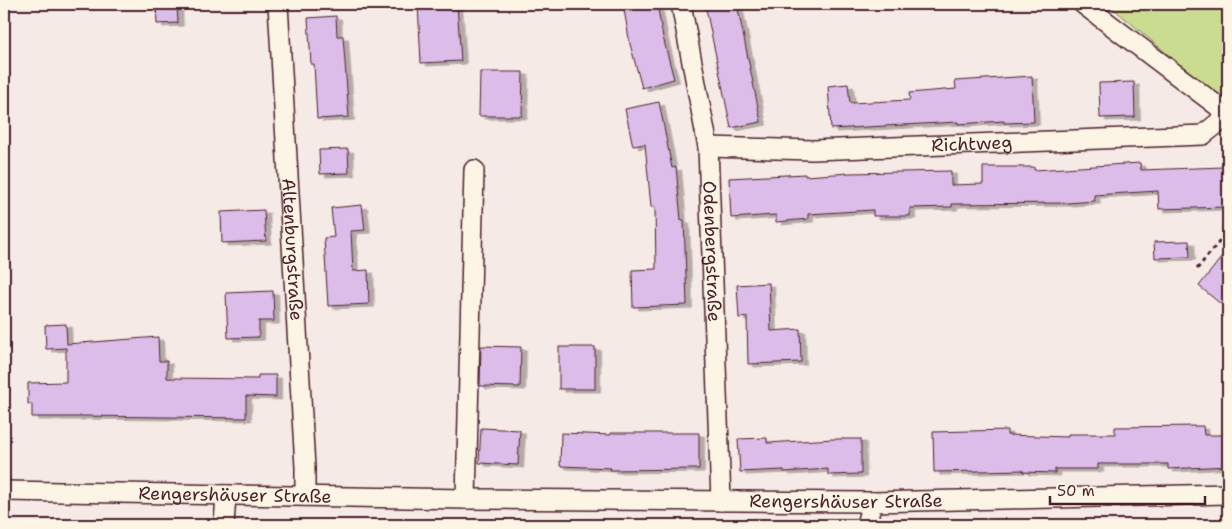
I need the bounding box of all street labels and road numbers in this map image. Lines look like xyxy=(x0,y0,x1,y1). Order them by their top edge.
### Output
street label: Richtweg xyxy=(931,130,1013,157)
street label: Altenburgstraße xyxy=(276,178,308,322)
street label: Odenbergstraße xyxy=(697,180,726,322)
street label: Rengershäuser Straße xyxy=(138,481,332,509)
street label: Rengershäuser Straße xyxy=(749,488,943,514)

